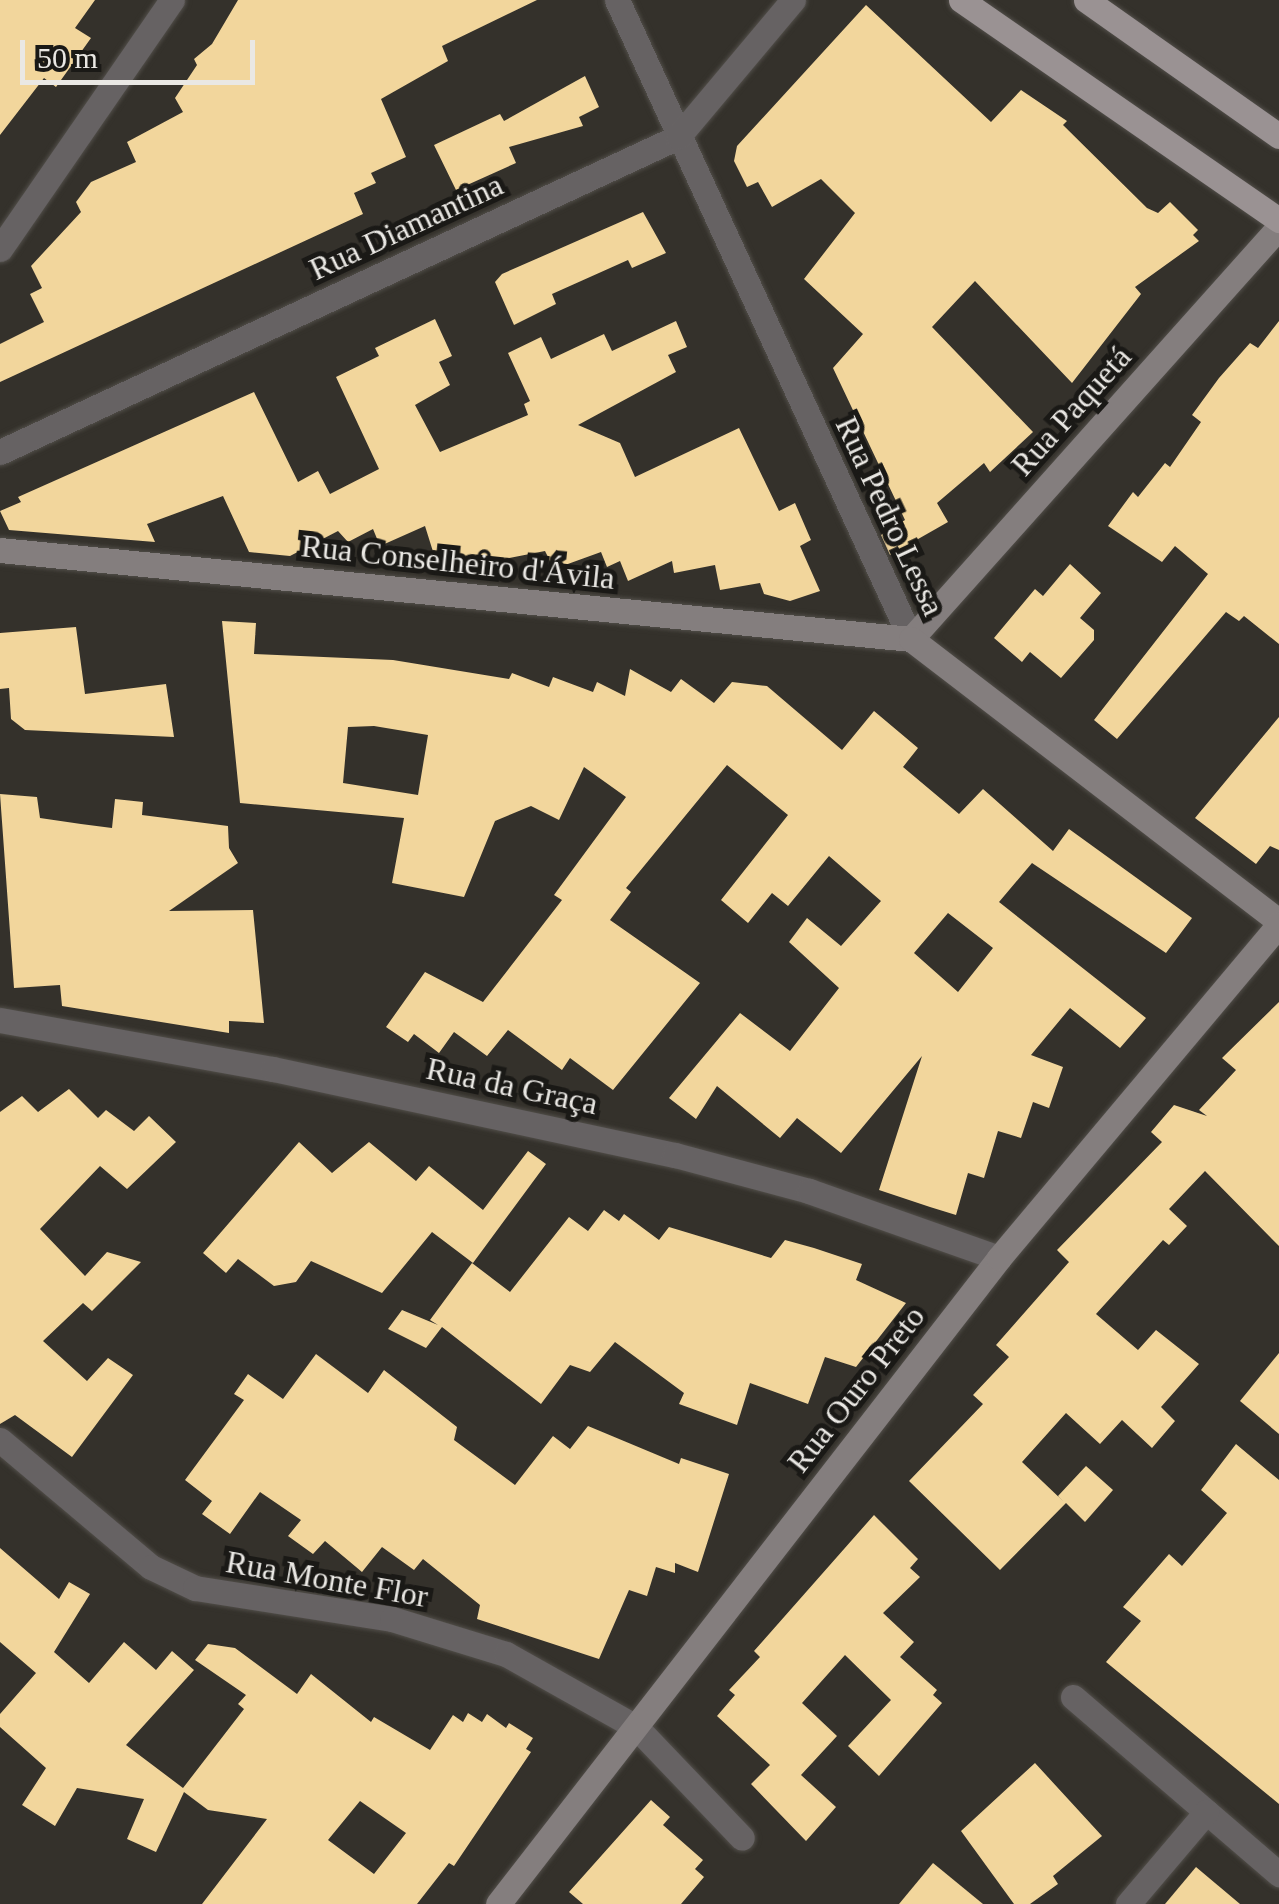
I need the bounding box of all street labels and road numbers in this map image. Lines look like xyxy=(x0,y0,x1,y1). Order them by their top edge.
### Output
street label: Rua Diamantina xyxy=(303,165,509,289)
street label: Rua Paquetá xyxy=(1003,338,1139,484)
street label: Rua Pedro Lessa xyxy=(827,410,953,622)
street label: Rua Conselheiro d'Ávila xyxy=(299,526,617,598)
street label: Rua da Graça xyxy=(423,1049,601,1123)
street label: Rua Ouro Preto xyxy=(779,1298,933,1480)
street label: Rua Monte Flor xyxy=(223,1542,431,1616)

